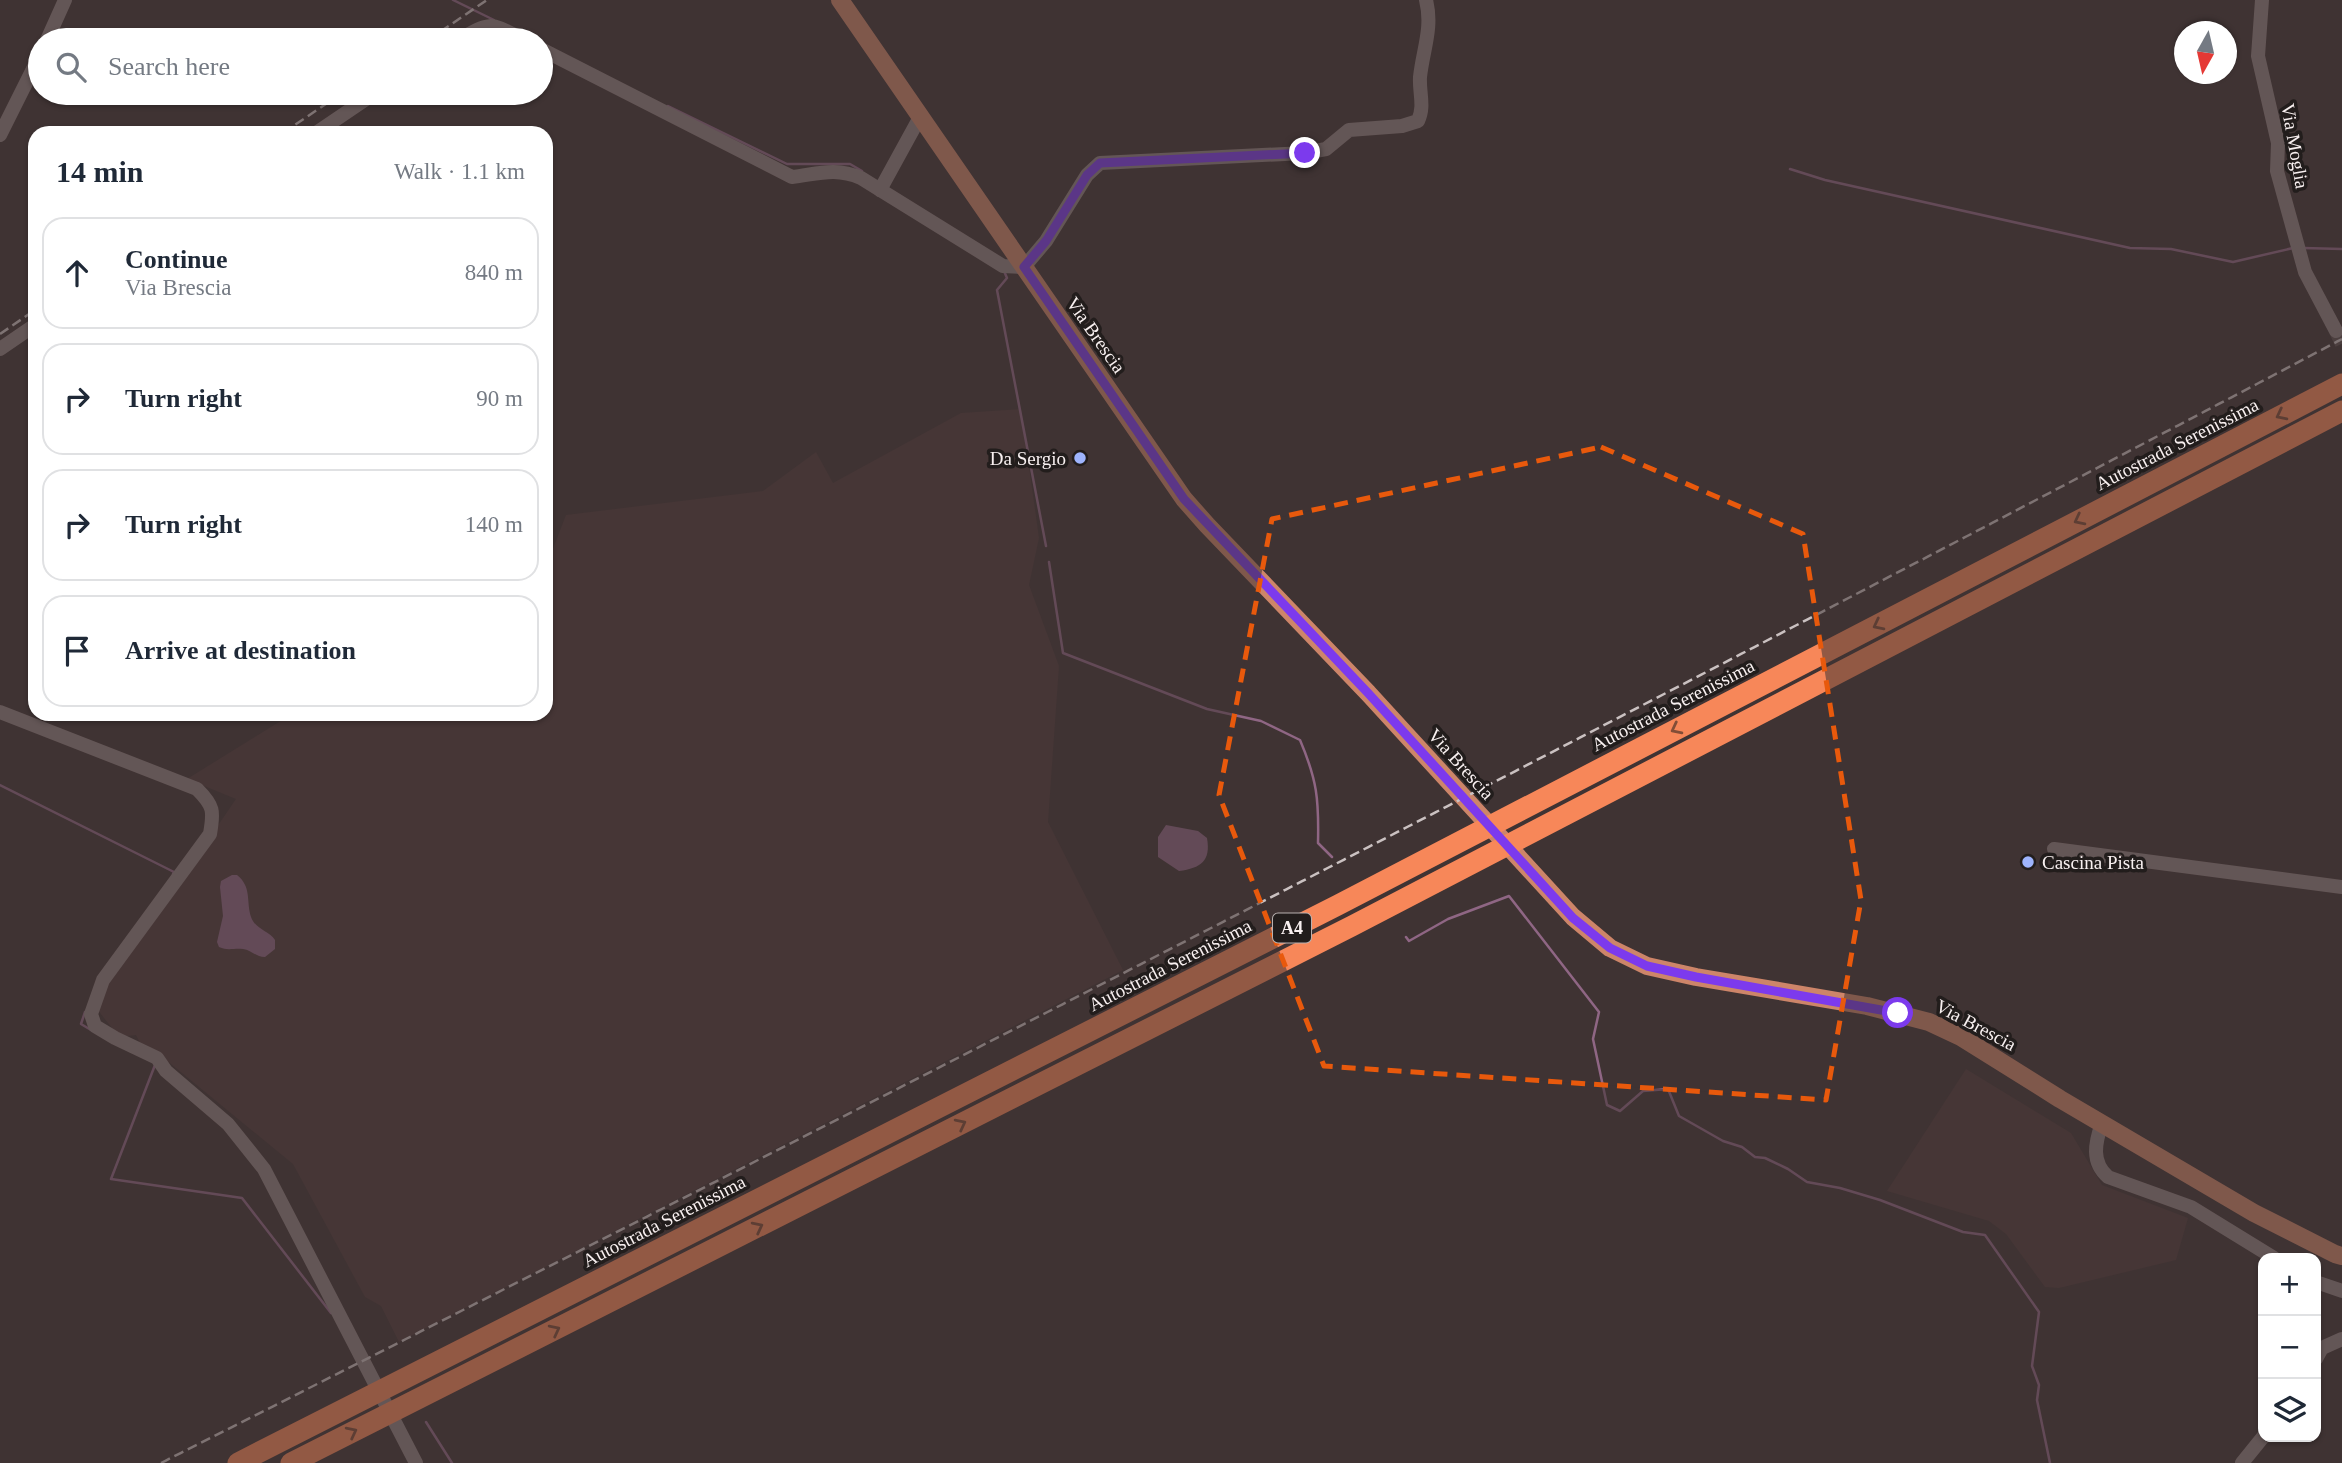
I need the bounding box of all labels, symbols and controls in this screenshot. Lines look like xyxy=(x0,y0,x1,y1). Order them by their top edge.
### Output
north arrow xyxy=(2174,21,2237,84)
search box xyxy=(28,28,553,105)
icon: search xyxy=(52,48,90,86)
text: Search here xyxy=(108,52,230,81)
street label: Via Moglia xyxy=(2277,102,2313,191)
route end xyxy=(1289,137,1320,168)
text: 14 min xyxy=(56,155,144,188)
text: Walk · 1.1 km xyxy=(394,159,525,184)
text: Continue xyxy=(125,245,228,274)
icon: ahead xyxy=(58,254,96,292)
text: 840 m xyxy=(465,260,523,285)
text: Via Brescia xyxy=(125,275,232,300)
street label: Via Brescia xyxy=(1062,293,1130,378)
icon: right xyxy=(58,380,96,418)
text: Turn right xyxy=(125,384,242,413)
text: 90 m xyxy=(476,386,523,411)
street label: Autostrada Serenissima xyxy=(2092,394,2262,494)
one-way arrow xyxy=(2276,407,2289,421)
place label: Da Sergio xyxy=(990,448,1066,469)
marker: Da Sergio xyxy=(1072,450,1088,466)
icon: right xyxy=(58,506,96,544)
text: Turn right xyxy=(125,510,242,539)
text: 140 m xyxy=(465,512,523,537)
one-way arrow xyxy=(2074,512,2087,525)
one-way arrow xyxy=(1872,616,1885,630)
icon: arrive xyxy=(58,632,96,670)
text: Arrive at destination xyxy=(125,636,356,665)
street label: Autostrada Serenissima xyxy=(1588,655,1758,755)
one-way arrow xyxy=(1670,721,1683,735)
street label: Via Brescia xyxy=(1424,724,1499,804)
place label: Cascina Pista xyxy=(2042,852,2144,873)
marker: Cascina Pista xyxy=(2020,854,2036,870)
road number: A4 xyxy=(1273,914,1311,943)
street label: Autostrada Serenissima xyxy=(1085,915,1255,1015)
street label: Via Brescia xyxy=(1932,995,2020,1055)
route start xyxy=(1882,997,1913,1028)
one-way arrow xyxy=(954,1119,966,1133)
street label: Autostrada Serenissima xyxy=(579,1171,749,1271)
one-way arrow xyxy=(751,1221,763,1235)
map controls xyxy=(2258,1253,2321,1442)
button: + xyxy=(2258,1253,2321,1316)
button: − xyxy=(2258,1316,2321,1379)
one-way arrow xyxy=(548,1324,560,1338)
button: layers xyxy=(2258,1379,2321,1442)
one-way arrow xyxy=(345,1427,357,1441)

